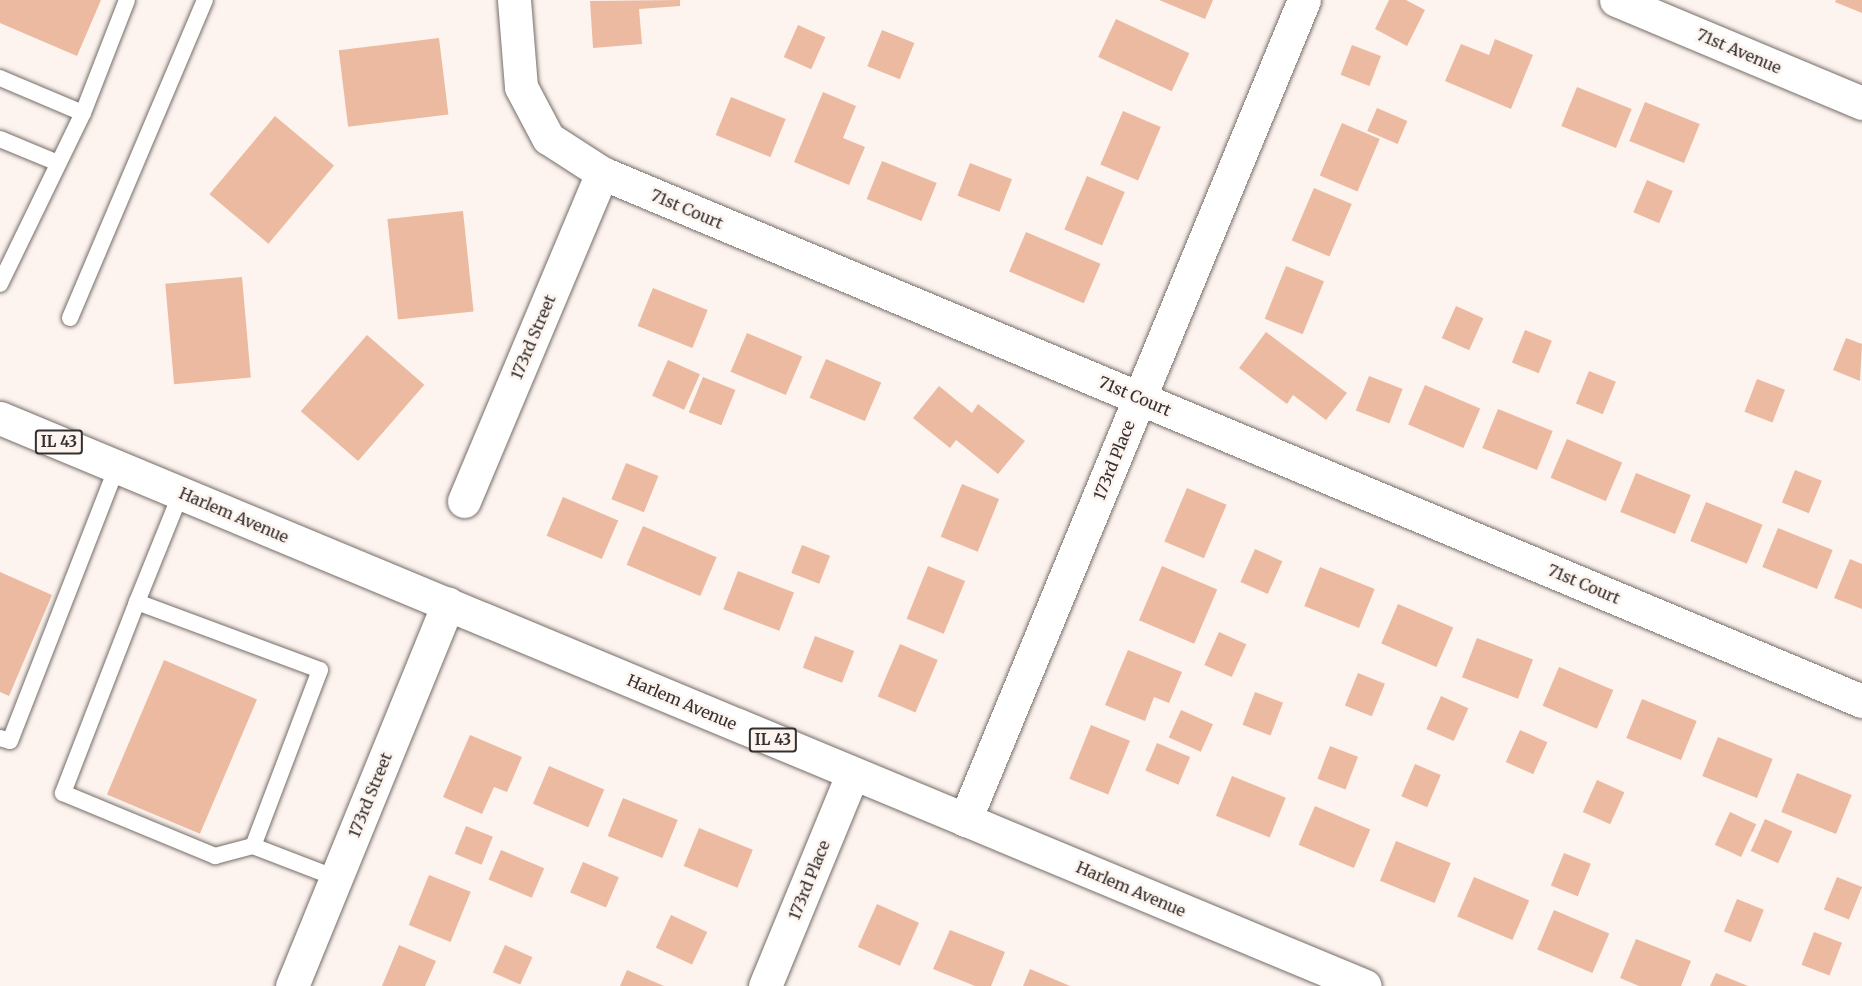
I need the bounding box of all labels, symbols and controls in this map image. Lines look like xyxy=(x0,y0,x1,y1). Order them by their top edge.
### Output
street label: 71st Avenue xyxy=(1694,25,1784,77)
street label: 71st Court xyxy=(648,185,726,233)
street label: 173rd Street xyxy=(507,292,559,382)
street label: 71st Court xyxy=(1096,372,1174,420)
street label: 173rd Place xyxy=(1089,417,1139,503)
road number: IL 43 xyxy=(34,430,84,454)
street label: Harlem Avenue xyxy=(176,483,292,547)
street label: 71st Court xyxy=(1545,560,1623,608)
street label: Harlem Avenue xyxy=(624,670,740,734)
road number: IL 43 xyxy=(748,728,798,752)
street label: 173rd Street xyxy=(344,750,396,840)
street label: 173rd Place xyxy=(784,837,834,923)
street label: Harlem Avenue xyxy=(1073,857,1189,921)

